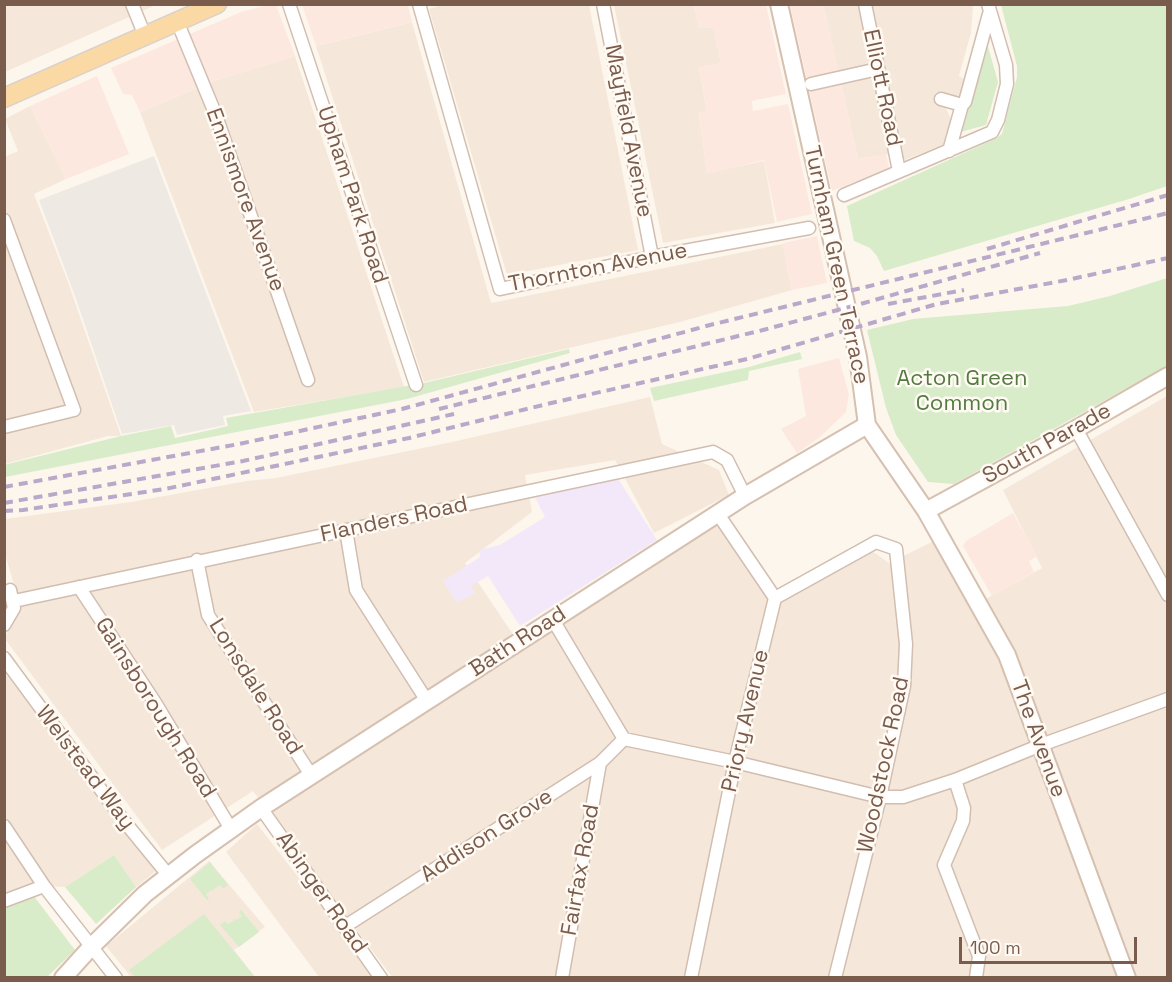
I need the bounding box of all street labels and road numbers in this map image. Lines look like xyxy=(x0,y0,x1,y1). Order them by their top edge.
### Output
street label: Elliott Road xyxy=(857,27,907,149)
street label: Mayfield Avenue xyxy=(598,42,658,220)
street label: Upham Park Road xyxy=(311,103,393,287)
street label: Ennismore Avenue xyxy=(200,105,290,295)
street label: Turnham Green Terrace xyxy=(798,143,874,387)
street label: Thornton Avenue xyxy=(506,238,690,298)
street label: South Parade xyxy=(978,398,1116,490)
street label: Flanders Road xyxy=(318,492,470,548)
street label: Bath Road xyxy=(465,601,571,683)
street label: Gainsborough Road xyxy=(89,613,221,803)
street label: Lonsdale Road xyxy=(203,614,307,760)
street label: Priory Avenue xyxy=(717,647,775,795)
street label: Woodstock Road xyxy=(852,674,916,856)
street label: The Avenue xyxy=(1005,677,1071,801)
street label: Welstead Way xyxy=(30,701,140,835)
street label: Addison Grove xyxy=(416,784,558,888)
street label: Fairfax Road xyxy=(556,802,606,938)
street label: Abinger Road xyxy=(269,827,373,959)

